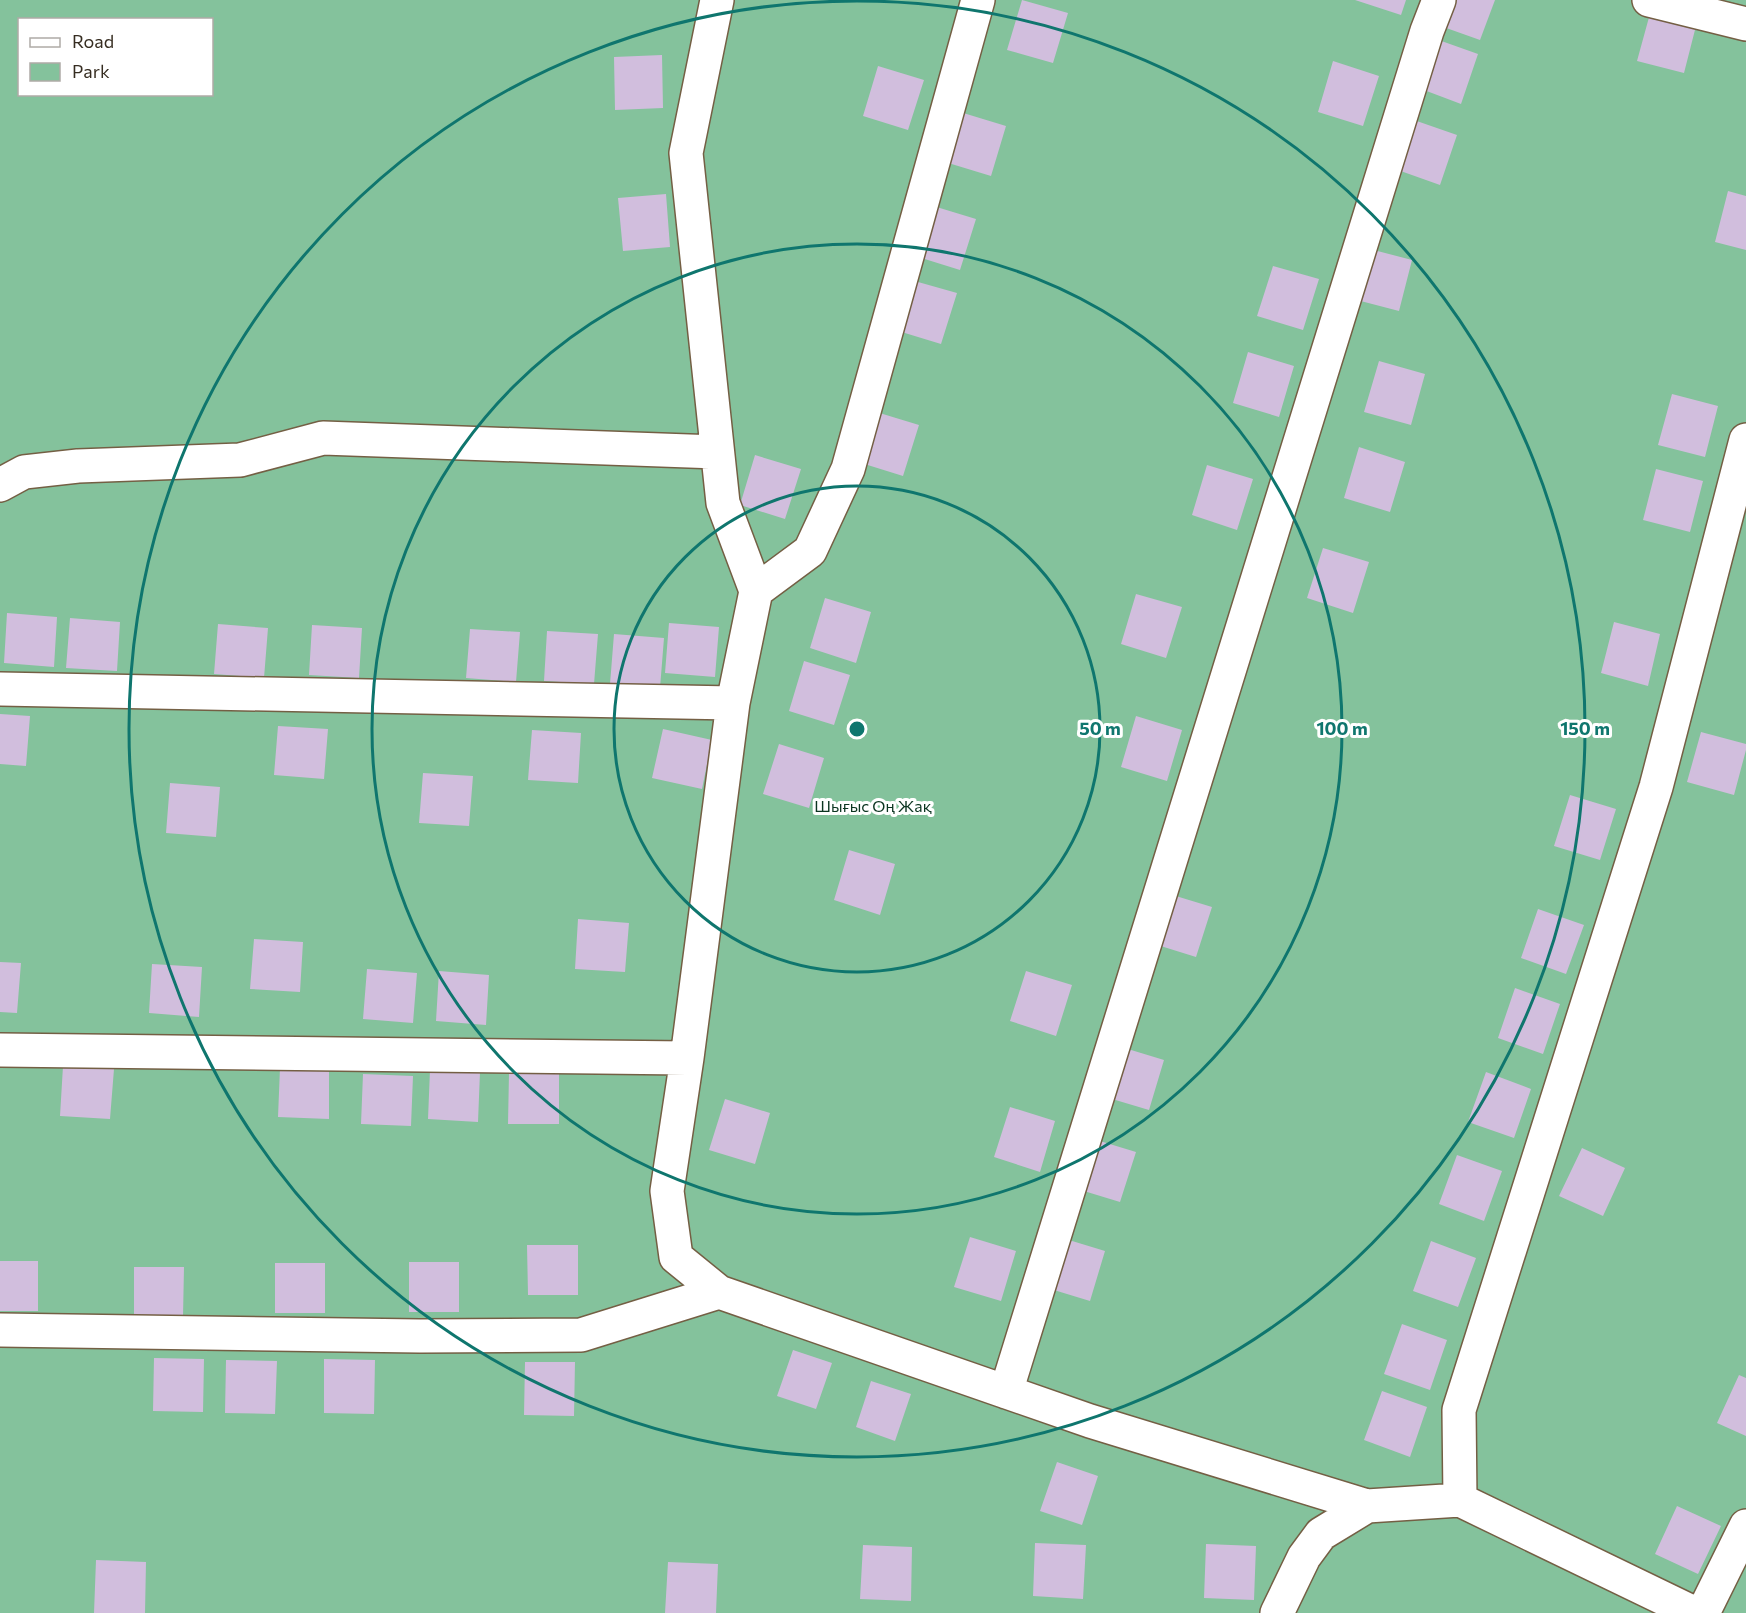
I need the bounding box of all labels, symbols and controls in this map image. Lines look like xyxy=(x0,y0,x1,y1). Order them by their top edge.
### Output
legend xyxy=(18,18,213,96)
text: Road xyxy=(72,30,114,52)
text: Park xyxy=(72,60,110,82)
text: 50 m xyxy=(1079,717,1121,739)
text: 100 m xyxy=(1316,717,1368,739)
text: 150 m xyxy=(1560,717,1610,739)
centre of rings xyxy=(847,719,867,739)
park label: Шығыс Оң Жақ xyxy=(814,796,932,815)

